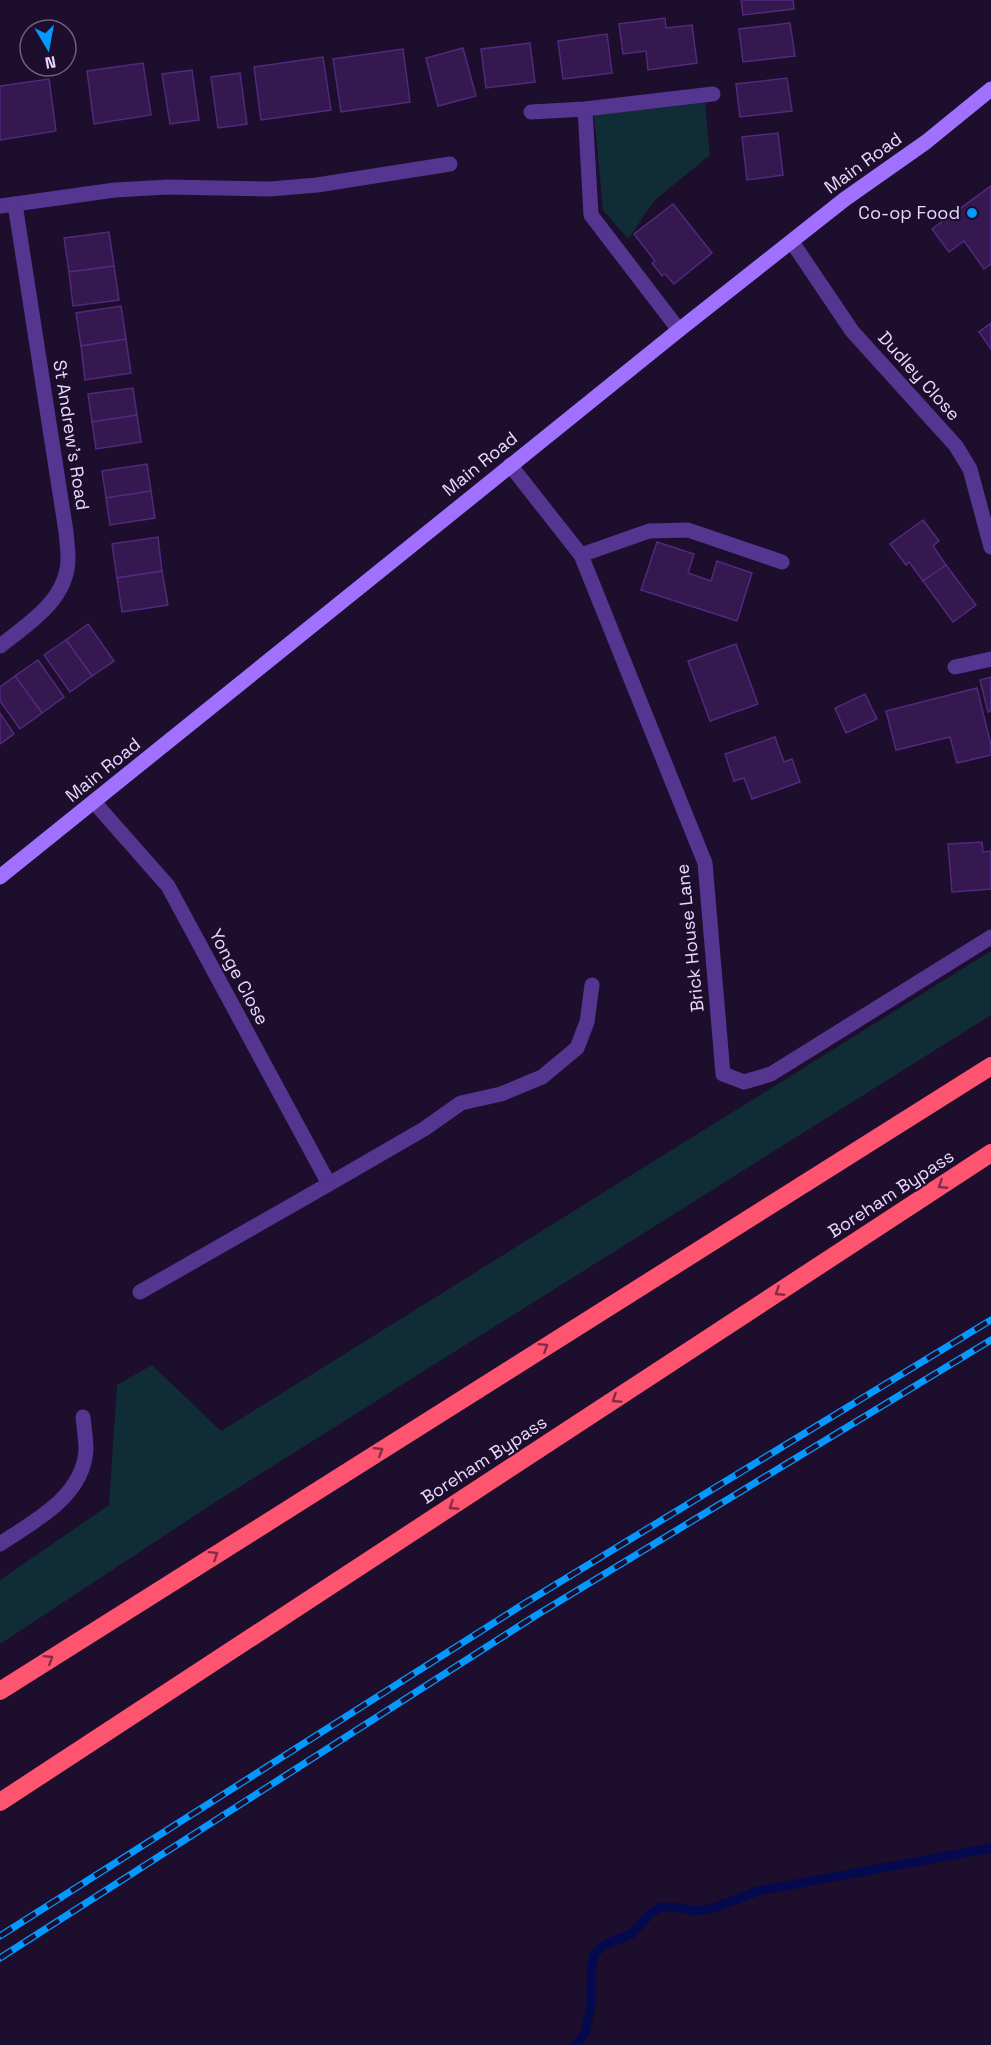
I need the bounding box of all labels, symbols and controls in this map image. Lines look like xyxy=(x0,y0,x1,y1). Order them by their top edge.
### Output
north arrow xyxy=(18,18,78,78)
text: N xyxy=(43,51,58,74)
street label: Main Road xyxy=(819,127,906,198)
place label: Co-op Food xyxy=(858,201,960,224)
marker: Co-op Food xyxy=(965,206,979,220)
street label: Dudley Close xyxy=(873,326,966,425)
street label: St Andrew's Road xyxy=(48,358,95,512)
street label: Main Road xyxy=(437,426,522,501)
street label: Main Road xyxy=(60,732,145,807)
street label: Brick House Lane xyxy=(670,863,709,1013)
street label: Yonge Close xyxy=(204,925,274,1029)
street label: Boreham Bypass xyxy=(823,1144,958,1243)
one-way arrow xyxy=(938,1178,949,1189)
one-way arrow xyxy=(775,1285,786,1296)
one-way arrow xyxy=(537,1343,548,1354)
one-way arrow xyxy=(612,1391,622,1403)
street label: Boreham Bypass xyxy=(416,1410,551,1509)
one-way arrow xyxy=(372,1447,383,1458)
one-way arrow xyxy=(449,1498,459,1510)
one-way arrow xyxy=(208,1551,218,1563)
one-way arrow xyxy=(43,1656,54,1667)

